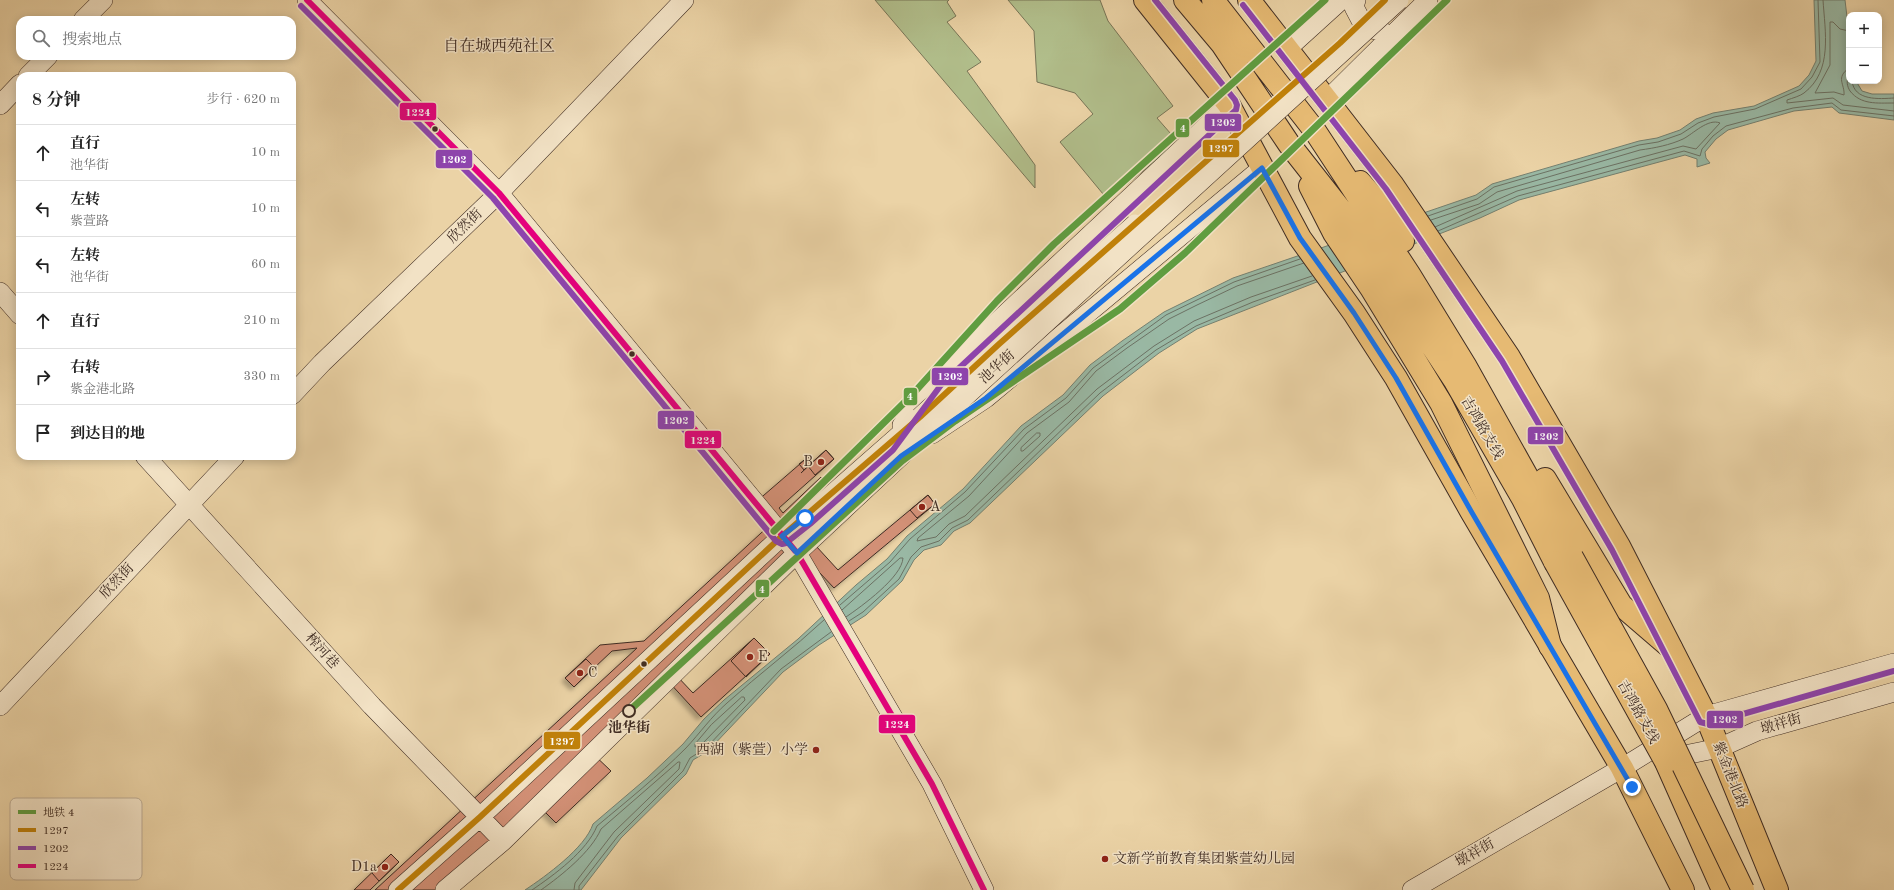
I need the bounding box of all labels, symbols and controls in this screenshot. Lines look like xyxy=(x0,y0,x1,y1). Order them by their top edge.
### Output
map controls xyxy=(1846,12,1882,84)
button: + xyxy=(1846,12,1882,48)
search box xyxy=(16,16,296,60)
icon: search xyxy=(30,27,52,49)
text: 搜索地点 xyxy=(62,33,122,48)
district label: 自在城西苑社区 xyxy=(443,37,555,55)
button: − xyxy=(1846,48,1882,84)
text: 8 分钟 xyxy=(32,92,81,109)
text: 步行 · 620 m xyxy=(206,93,280,106)
line badge: 1224 xyxy=(399,102,437,121)
text: 1224 xyxy=(405,108,431,119)
line badge: 1202 xyxy=(1204,113,1242,132)
line badge: 4 xyxy=(1175,118,1190,138)
text: 1202 xyxy=(1210,118,1236,129)
unlabelled marker xyxy=(430,124,440,134)
text: 4 xyxy=(1180,124,1186,135)
text: 直行 xyxy=(70,137,100,152)
line badge: 1297 xyxy=(1202,139,1240,158)
icon: ahead xyxy=(32,142,54,164)
text: 1297 xyxy=(1208,144,1234,155)
text: 10 m xyxy=(251,146,280,159)
line badge: 1202 xyxy=(435,149,473,169)
text: 1202 xyxy=(441,155,467,166)
text: 池华街 xyxy=(70,159,109,172)
text: 左转 xyxy=(70,193,100,208)
icon: left xyxy=(32,198,54,220)
text: 10 m xyxy=(251,202,280,215)
street label: 欣然街 xyxy=(444,206,485,246)
text: 紫萱路 xyxy=(70,215,109,228)
text: 左转 xyxy=(70,249,100,264)
icon: left xyxy=(32,254,54,276)
text: 60 m xyxy=(251,258,280,271)
text: 池华街 xyxy=(70,271,109,284)
icon: ahead xyxy=(32,310,54,332)
text: 210 m xyxy=(243,314,280,327)
text: 直行 xyxy=(70,315,100,330)
street label: 池华街 xyxy=(976,347,1017,386)
unlabelled marker xyxy=(627,349,637,359)
text: 右转 xyxy=(70,361,100,376)
icon: right xyxy=(32,366,54,388)
line badge: 1202 xyxy=(931,367,969,386)
text: 330 m xyxy=(243,370,280,383)
text: 1202 xyxy=(937,372,963,383)
text: 紫金港北路 xyxy=(70,383,135,396)
line badge: 4 xyxy=(903,387,918,406)
text: 4 xyxy=(907,392,913,403)
street label: 吉鸿路支线 xyxy=(1458,394,1506,462)
line badge: 1202 xyxy=(657,410,695,430)
text: 1202 xyxy=(663,416,689,427)
icon: arrive xyxy=(32,422,54,444)
line badge: 1202 xyxy=(1527,426,1564,445)
text: 到达目的地 xyxy=(70,427,145,442)
line badge: 1224 xyxy=(684,430,722,449)
text: 1202 xyxy=(1533,432,1559,443)
text: 1224 xyxy=(690,436,716,447)
place label: B xyxy=(803,455,813,469)
marker: B xyxy=(816,457,826,467)
place label: A xyxy=(930,500,941,514)
marker: A xyxy=(917,502,927,512)
route start xyxy=(796,509,814,527)
street label: 欣然街 xyxy=(97,560,136,601)
line badge: 4 xyxy=(755,579,770,598)
text: 4 xyxy=(759,585,765,596)
street label: 榨河巷 xyxy=(303,630,342,671)
place label: E xyxy=(758,650,768,664)
marker: E xyxy=(745,652,755,662)
unlabelled marker xyxy=(639,659,649,669)
place label: C xyxy=(588,666,597,680)
marker: C xyxy=(575,668,585,678)
street label: 吉鸿路支线 xyxy=(1615,678,1662,746)
marker: 池华街 xyxy=(622,704,636,718)
line badge: 1202 xyxy=(1706,710,1744,729)
street label: 墩祥街 xyxy=(1759,711,1803,737)
line badge: 1224 xyxy=(878,714,916,734)
text: 1202 xyxy=(1712,715,1738,726)
place label: 池华街 xyxy=(608,719,650,735)
text: 1224 xyxy=(884,720,910,731)
line badge: 1297 xyxy=(543,731,581,750)
text: 1297 xyxy=(549,737,575,748)
street label: 紫金港北路 xyxy=(1710,740,1751,810)
place label: 西湖（紫萱）小学 xyxy=(696,742,808,757)
marker: 西湖（紫萱）小学 xyxy=(811,745,821,755)
route end xyxy=(1623,778,1641,796)
legend xyxy=(10,798,142,880)
text: 地铁 4 xyxy=(43,806,74,819)
text: 1297 xyxy=(43,826,69,837)
street label: 墩祥街 xyxy=(1453,836,1497,870)
text: 1202 xyxy=(43,844,69,855)
place label: 文新学前教育集团紫萱幼儿园 xyxy=(1113,851,1295,866)
marker: 文新学前教育集团紫萱幼儿园 xyxy=(1100,854,1110,864)
place label: D1a xyxy=(351,860,377,874)
text: 1224 xyxy=(43,862,69,873)
marker: D1a xyxy=(380,862,390,872)

